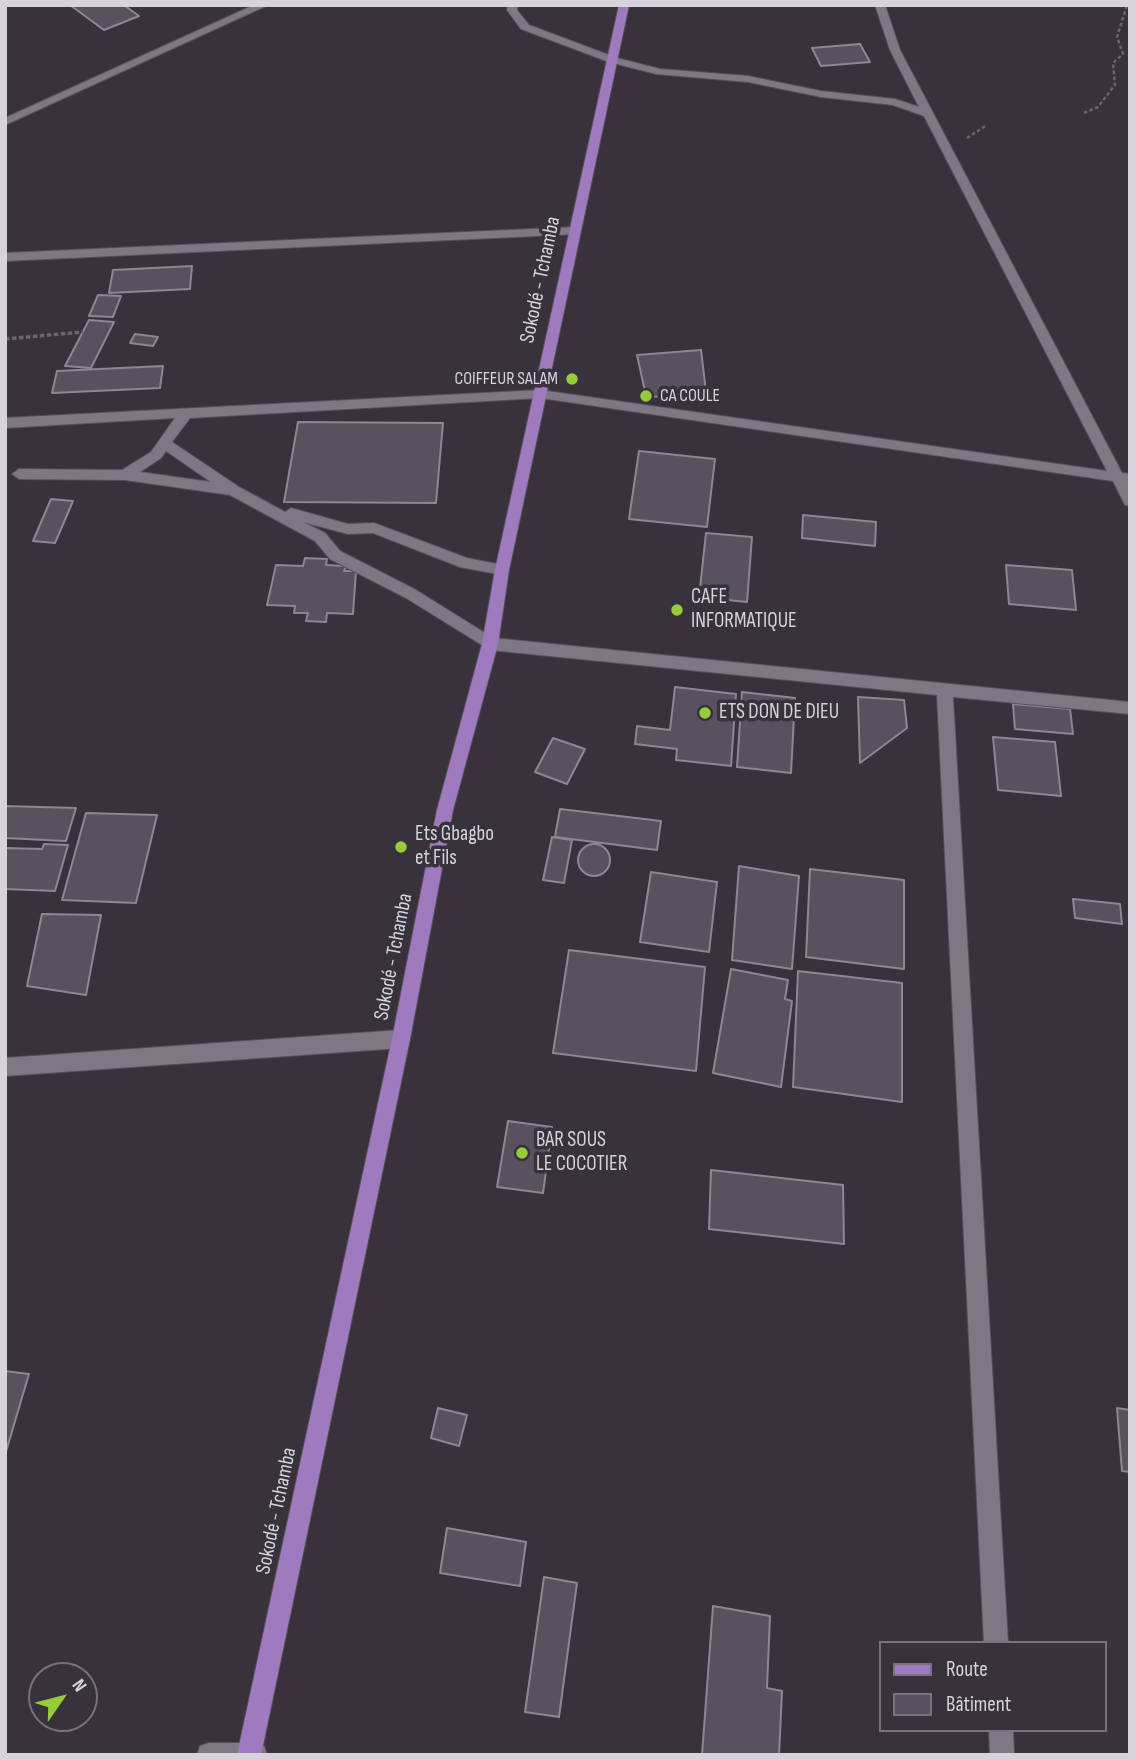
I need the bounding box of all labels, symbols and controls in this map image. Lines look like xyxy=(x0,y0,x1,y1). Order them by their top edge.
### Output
street label: Sokodé - Tchamba xyxy=(515,214,567,346)
place label: COIFFEUR SALAM xyxy=(455,368,558,390)
marker: COIFFEUR SALAM xyxy=(564,371,580,387)
place label: CA COULE xyxy=(660,385,720,407)
marker: CA COULE xyxy=(638,388,654,404)
place label: CAFE INFORMATIQUE xyxy=(691,585,797,635)
marker: CAFE INFORMATIQUE xyxy=(669,602,685,618)
place label: ETS DON DE DIEU xyxy=(719,700,839,726)
marker: ETS DON DE DIEU xyxy=(697,705,713,721)
place label: Ets Gbagbo et Fils xyxy=(415,822,494,872)
marker: Ets Gbagbo et Fils xyxy=(393,839,409,855)
street label: Sokodé - Tchamba xyxy=(369,891,419,1023)
place label: BAR SOUS LE COCOTIER xyxy=(536,1128,627,1178)
marker: BAR SOUS LE COCOTIER xyxy=(514,1145,530,1161)
street label: Sokodé - Tchamba xyxy=(251,1445,303,1577)
legend xyxy=(880,1641,1107,1732)
text: Route xyxy=(946,1657,988,1682)
north arrow xyxy=(28,1662,98,1732)
text: N xyxy=(67,1675,91,1697)
text: Bâtiment xyxy=(946,1692,1011,1717)

